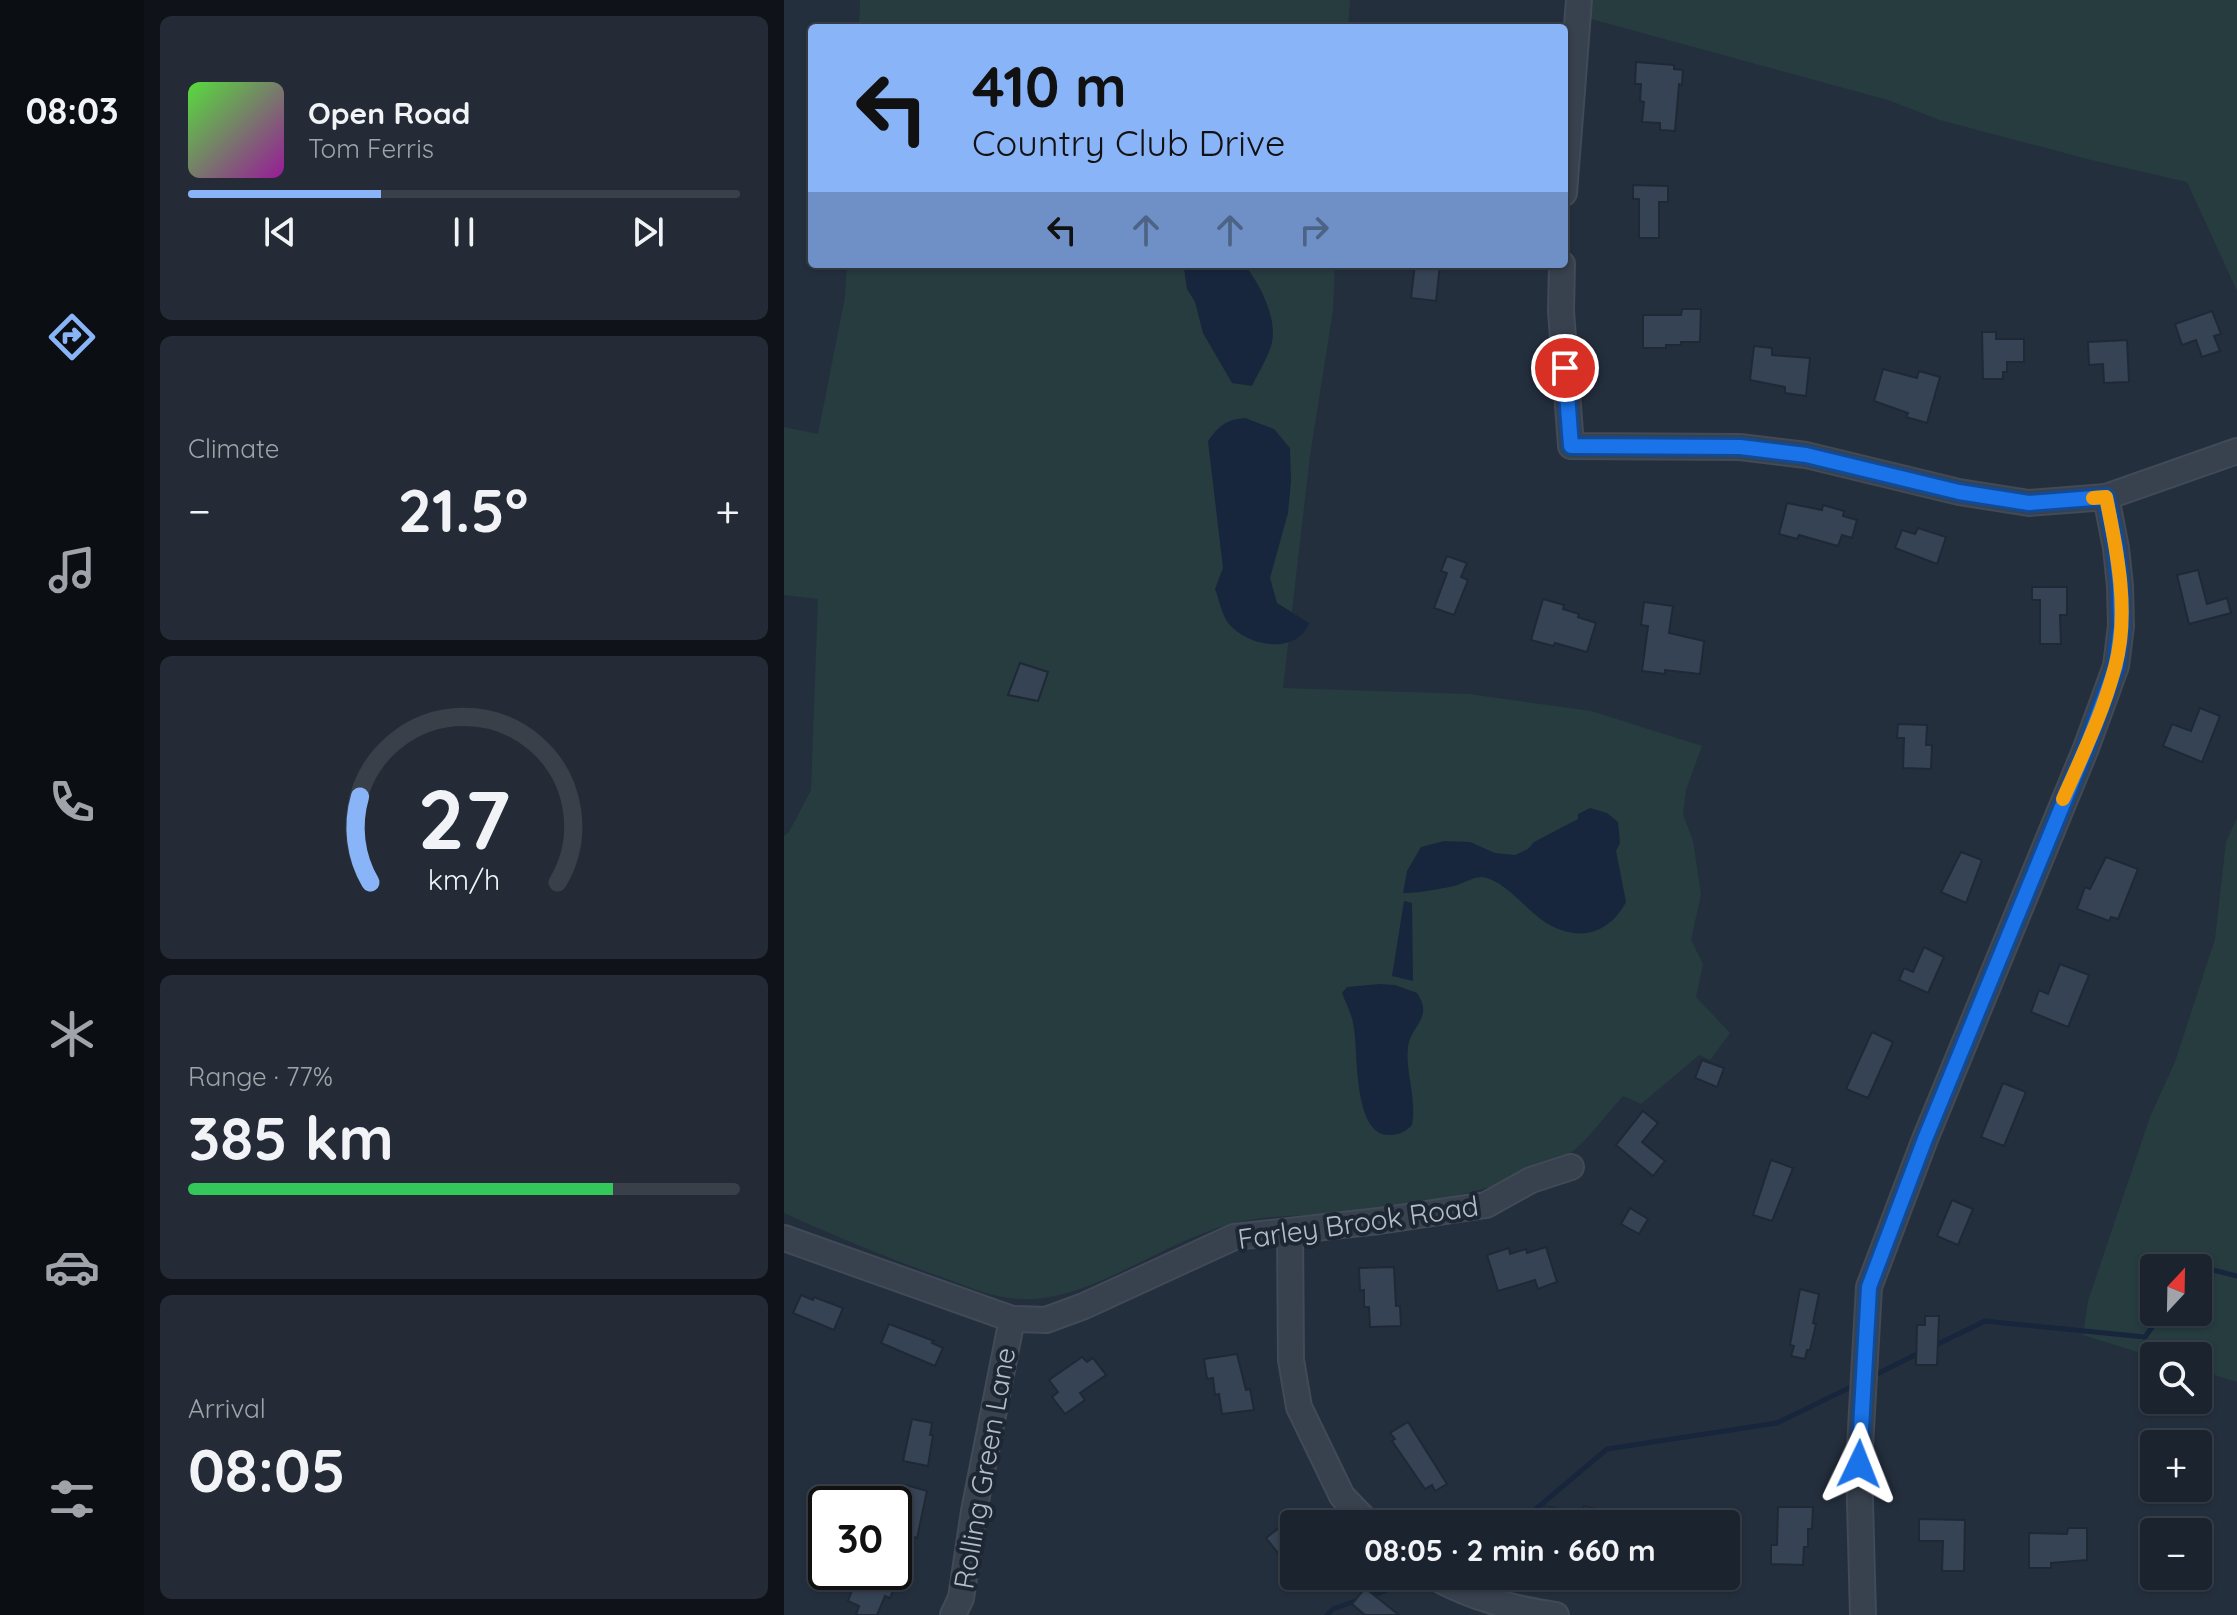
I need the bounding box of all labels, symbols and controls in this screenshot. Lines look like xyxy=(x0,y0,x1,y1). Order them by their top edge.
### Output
text: 410 m xyxy=(972,51,1127,121)
icon: left xyxy=(840,56,944,160)
text: 08:03 xyxy=(25,88,119,133)
text: Open Road xyxy=(308,94,470,132)
text: Country Club Drive xyxy=(972,120,1285,165)
text: Tom Ferris xyxy=(308,132,434,165)
icon: left xyxy=(1040,208,1084,252)
icon: ahead xyxy=(1124,208,1168,252)
icon: ahead xyxy=(1208,208,1252,252)
icon: right xyxy=(1292,208,1336,252)
icon: previous xyxy=(258,210,302,254)
icon: pause xyxy=(442,210,486,254)
icon: next xyxy=(626,210,670,254)
icon: directions xyxy=(44,309,100,365)
pin xyxy=(1531,334,1599,402)
icon: arrive xyxy=(1543,346,1587,390)
text: Climate xyxy=(188,432,279,465)
text: 21.5° xyxy=(398,472,528,547)
text: − xyxy=(188,483,211,538)
text: + xyxy=(715,483,740,538)
icon: music xyxy=(44,542,100,598)
text: 27 xyxy=(417,766,511,870)
icon: phone xyxy=(44,774,100,830)
text: km/h xyxy=(428,862,500,898)
icon: climate xyxy=(44,1006,100,1062)
text: Range · 77% xyxy=(188,1060,333,1093)
text: 385 km xyxy=(188,1100,394,1175)
street label: Farley Brook Road xyxy=(1235,1188,1481,1256)
icon: car xyxy=(44,1239,100,1295)
north arrow xyxy=(2140,1254,2212,1326)
map controls xyxy=(2140,1254,2212,1590)
button: search xyxy=(2140,1342,2212,1414)
street label: Rolling Green Lane xyxy=(946,1344,1022,1592)
text: Arrival xyxy=(188,1392,266,1425)
position arrow xyxy=(1817,1422,1901,1506)
button: + xyxy=(2140,1430,2212,1502)
text: 08:05 xyxy=(188,1432,346,1507)
icon: filters xyxy=(44,1471,100,1527)
speed limit sign: 30 xyxy=(808,1486,912,1590)
button: − xyxy=(2140,1518,2212,1590)
text: 08:05 · 2 min · 660 m xyxy=(1364,1531,1656,1569)

